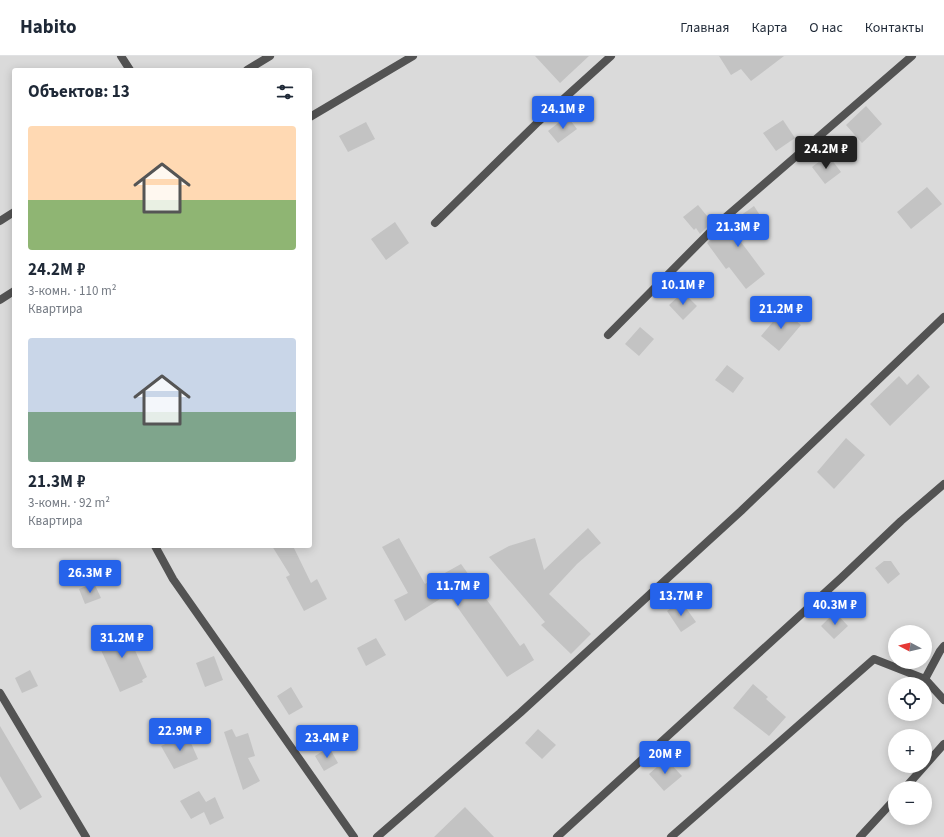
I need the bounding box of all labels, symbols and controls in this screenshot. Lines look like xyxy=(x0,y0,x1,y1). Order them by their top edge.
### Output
text: Habito xyxy=(20,14,76,41)
text: Главная xyxy=(680,18,729,38)
text: Карта xyxy=(751,18,787,38)
text: О нас xyxy=(809,18,843,38)
text: Контакты xyxy=(865,18,924,38)
text: Объектов: 13 xyxy=(28,80,130,104)
icon: filters xyxy=(274,81,296,103)
pin: 24.1M ₽ xyxy=(526,96,600,130)
text: 24.1M ₽ xyxy=(541,100,585,118)
pin: 24.2M ₽ xyxy=(789,136,863,170)
text: 24.2M ₽ xyxy=(804,140,848,158)
icon: home xyxy=(126,152,198,224)
pin: 21.3M ₽ xyxy=(701,214,775,248)
text: 21.3M ₽ xyxy=(716,218,760,236)
text: 24.2M ₽ xyxy=(28,258,85,282)
pin: 10.1M ₽ xyxy=(646,272,720,306)
text: 10.1M ₽ xyxy=(661,276,705,294)
text: 3-комн. · 110 m² xyxy=(28,282,117,300)
pin: 21.2M ₽ xyxy=(744,296,818,330)
text: Квартира xyxy=(28,300,83,318)
text: 21.2M ₽ xyxy=(759,300,803,318)
icon: home xyxy=(126,364,198,436)
text: 21.3M ₽ xyxy=(28,470,85,494)
text: 3-комн. · 92 m² xyxy=(28,494,110,512)
text: Квартира xyxy=(28,512,83,530)
pin: 26.3M ₽ xyxy=(53,560,127,594)
text: 26.3M ₽ xyxy=(68,564,112,582)
pin: 11.7M ₽ xyxy=(421,573,495,607)
text: 11.7M ₽ xyxy=(436,577,480,595)
pin: 13.7M ₽ xyxy=(644,583,718,617)
text: 13.7M ₽ xyxy=(659,587,703,605)
pin: 40.3M ₽ xyxy=(798,592,872,626)
text: 40.3M ₽ xyxy=(813,596,857,614)
pin: 31.2M ₽ xyxy=(85,625,159,659)
north arrow xyxy=(888,625,932,669)
map controls xyxy=(888,625,932,825)
text: 31.2M ₽ xyxy=(100,629,144,647)
button: locate xyxy=(888,677,932,721)
pin: 22.9M ₽ xyxy=(143,718,217,752)
text: 22.9M ₽ xyxy=(158,722,202,740)
pin: 23.4M ₽ xyxy=(290,725,364,759)
text: 23.4M ₽ xyxy=(305,729,349,747)
button: + xyxy=(888,729,932,773)
pin: 20M ₽ xyxy=(637,741,693,775)
text: 20M ₽ xyxy=(648,745,682,763)
button: − xyxy=(888,781,932,825)

